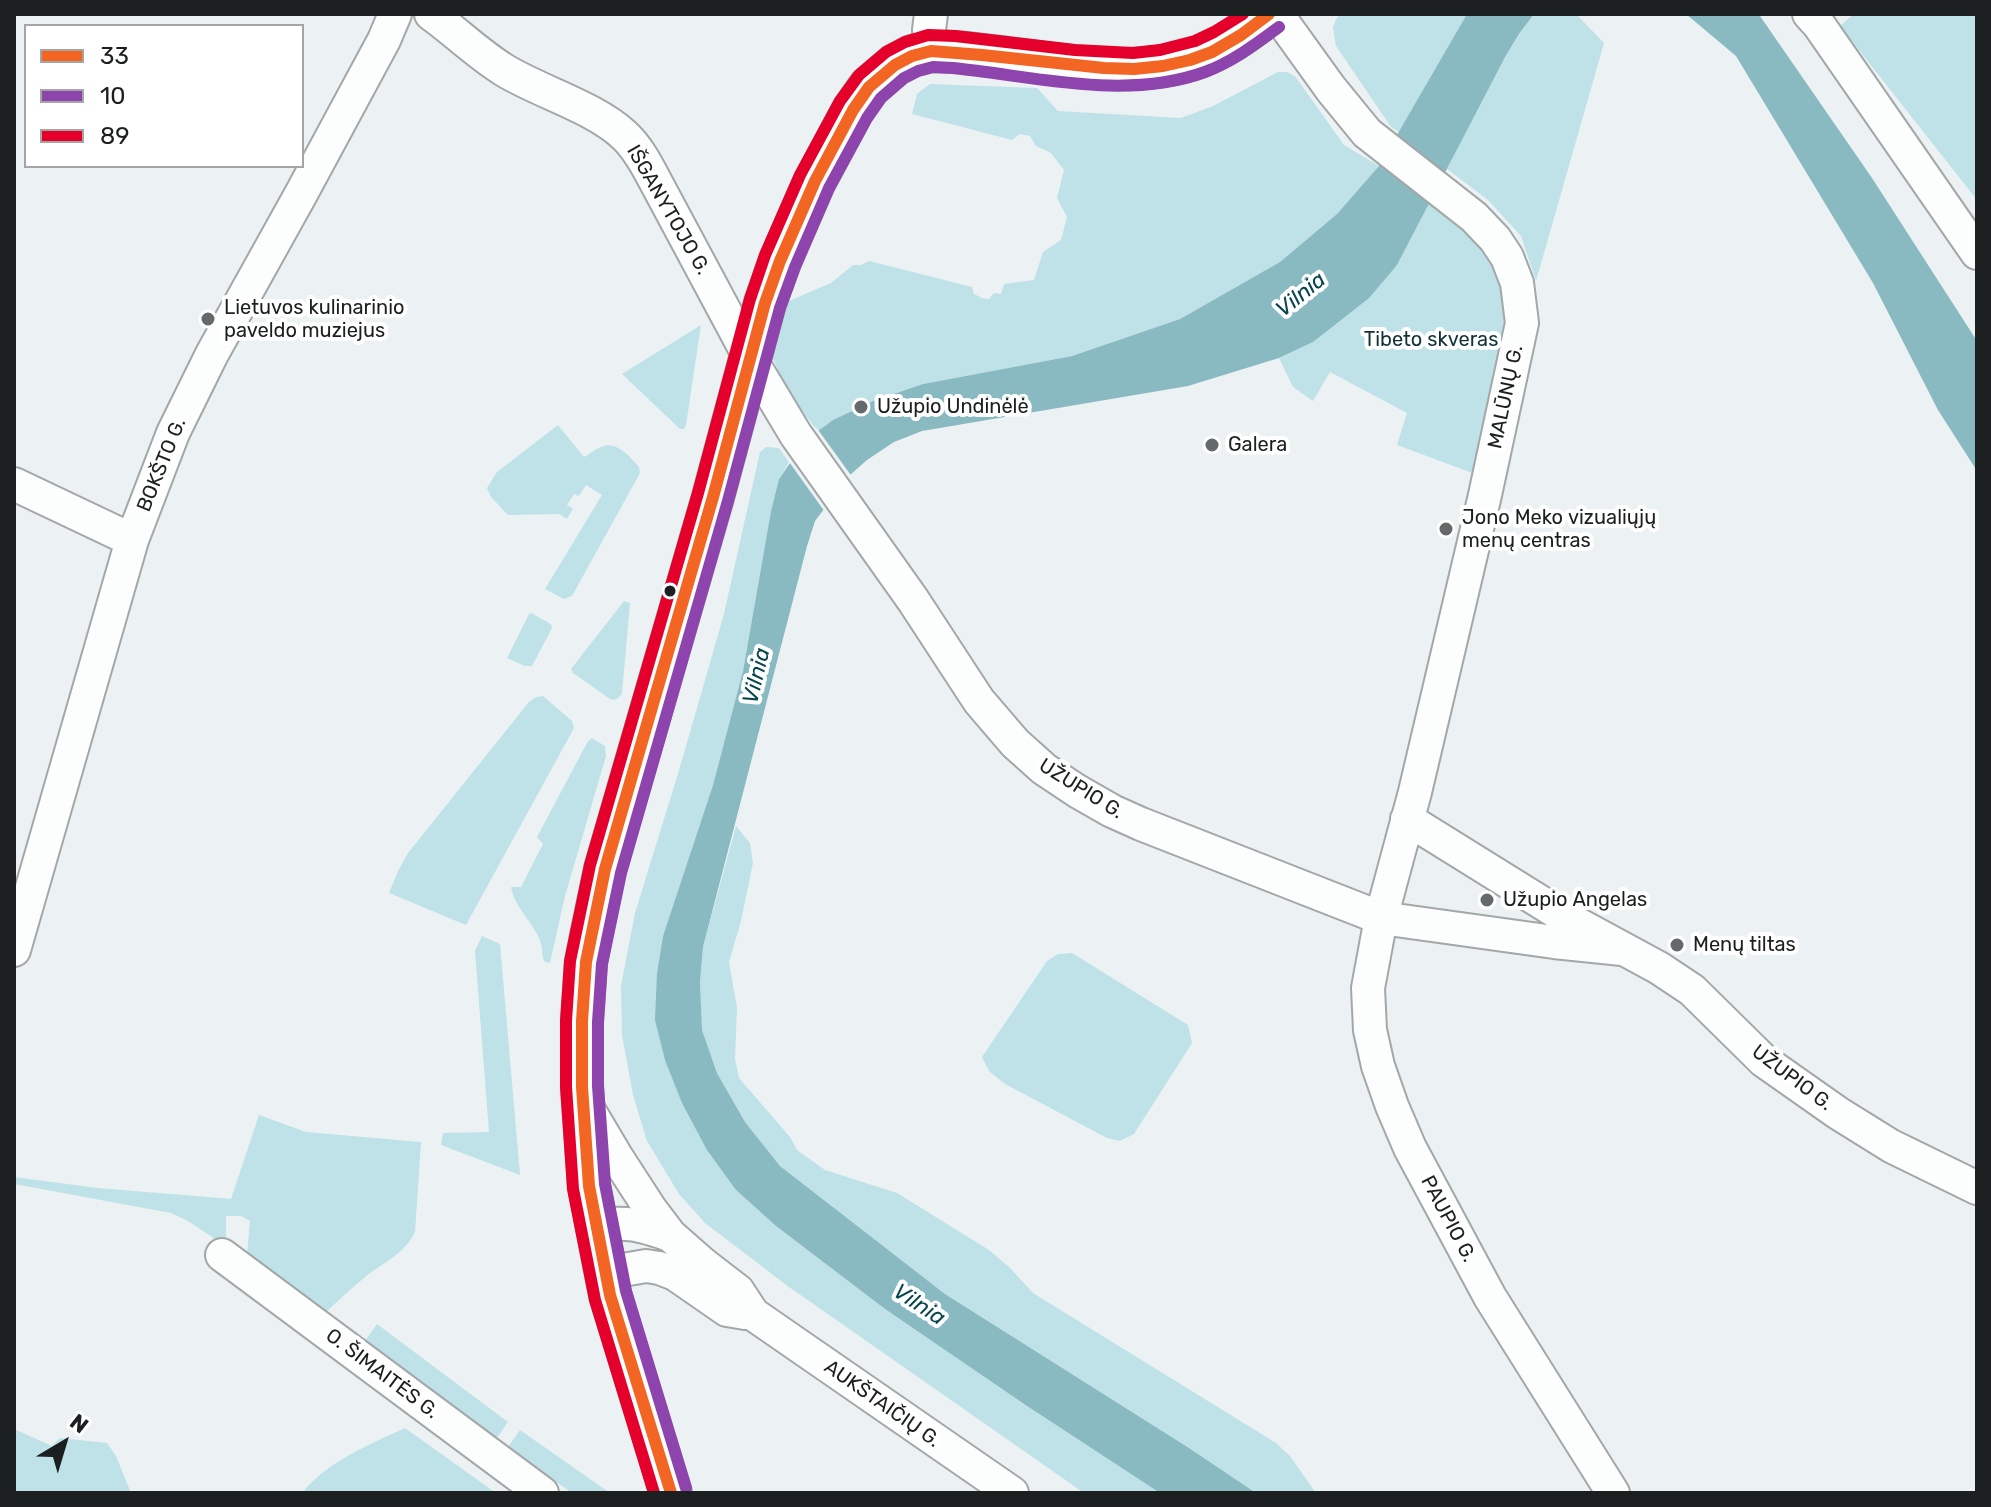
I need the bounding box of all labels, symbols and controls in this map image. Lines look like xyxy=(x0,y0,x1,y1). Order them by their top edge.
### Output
legend xyxy=(24,24,304,168)
text: 33 xyxy=(100,42,129,70)
text: 10 xyxy=(100,82,126,110)
text: 89 xyxy=(100,122,130,150)
street label: IŠGANYTOJO G. xyxy=(621,141,715,279)
water label: Vilnia xyxy=(1271,267,1331,323)
place label: Lietuvos kulinarinio paveldo muziejus xyxy=(224,296,404,343)
marker: Lietuvos kulinarinio paveldo muziejus xyxy=(199,310,217,328)
park label: Tibeto skveras xyxy=(1364,328,1498,352)
street label: MALŪNŲ G. xyxy=(1483,343,1529,451)
place label: Užupio Undinėlė xyxy=(877,395,1029,419)
marker: Užupio Undinėlė xyxy=(852,398,870,416)
street label: BOKŠTO G. xyxy=(132,415,192,515)
place label: Galera xyxy=(1228,433,1287,457)
marker: Galera xyxy=(1203,436,1221,454)
place label: Jono Meko vizualiųjų menų centras xyxy=(1462,506,1656,553)
marker: Jono Meko vizualiųjų menų centras xyxy=(1437,520,1455,538)
unlabelled marker xyxy=(662,583,678,599)
water label: Vilnia xyxy=(738,645,776,707)
street label: UŽUPIO G. xyxy=(1034,754,1128,824)
place label: Užupio Angelas xyxy=(1503,888,1647,912)
marker: Užupio Angelas xyxy=(1478,891,1496,909)
place label: Menų tiltas xyxy=(1693,933,1796,957)
marker: Menų tiltas xyxy=(1668,936,1686,954)
street label: UŽUPIO G. xyxy=(1747,1040,1837,1116)
street label: PAUPIO G. xyxy=(1415,1172,1481,1266)
water label: Vilnia xyxy=(888,1278,950,1332)
street label: O. ŠIMAITĖS G. xyxy=(321,1324,443,1424)
street label: AUKŠTAIČIŲ G. xyxy=(819,1355,945,1453)
north arrow xyxy=(24,1403,104,1483)
text: N xyxy=(65,1408,94,1439)

